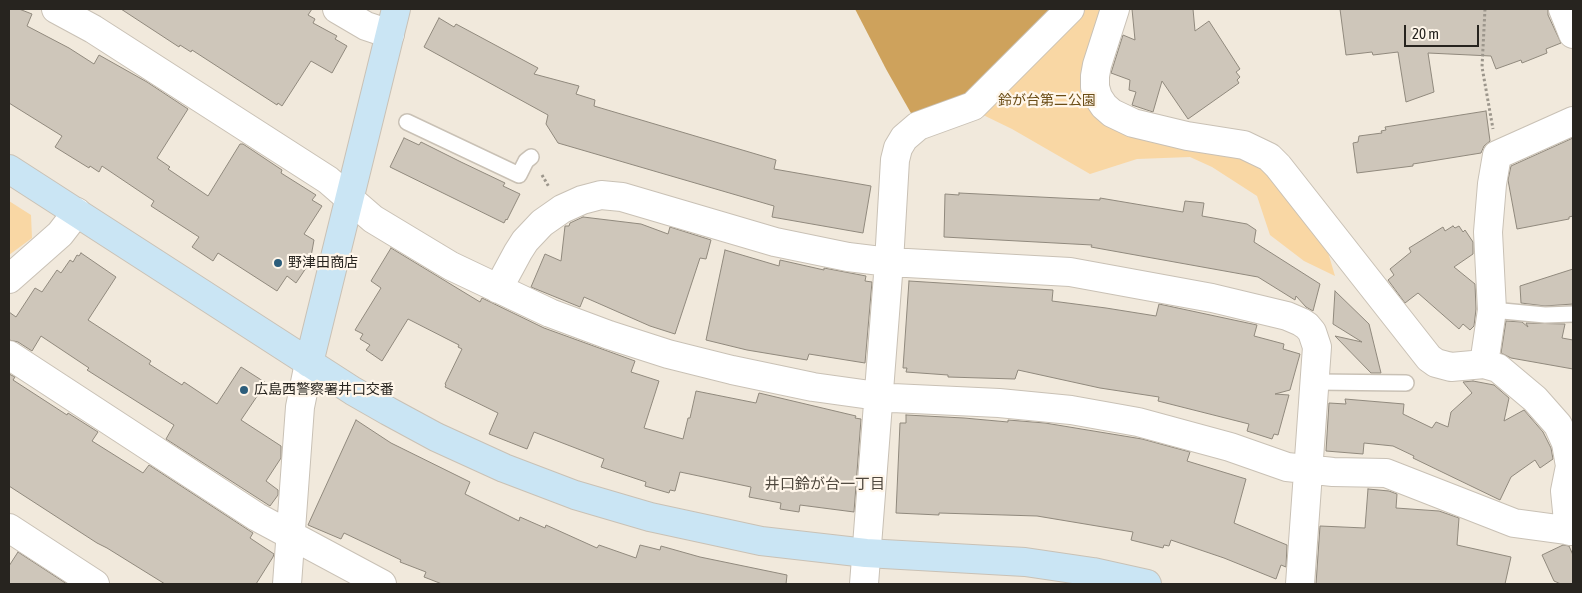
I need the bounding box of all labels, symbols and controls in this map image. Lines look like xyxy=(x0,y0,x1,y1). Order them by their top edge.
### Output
scale bar xyxy=(1407,15,1482,47)
text: 20 m xyxy=(1412,25,1439,42)
park label: 鈴が台第二公園 xyxy=(998,93,1096,109)
place label: 野津田商店 xyxy=(288,255,358,271)
marker: 野津田商店 xyxy=(272,257,284,269)
place label: 広島西警察署井口交番 xyxy=(254,382,394,398)
marker: 広島西警察署井口交番 xyxy=(238,384,250,396)
district label: 井口鈴が台一丁目 xyxy=(765,475,885,493)

